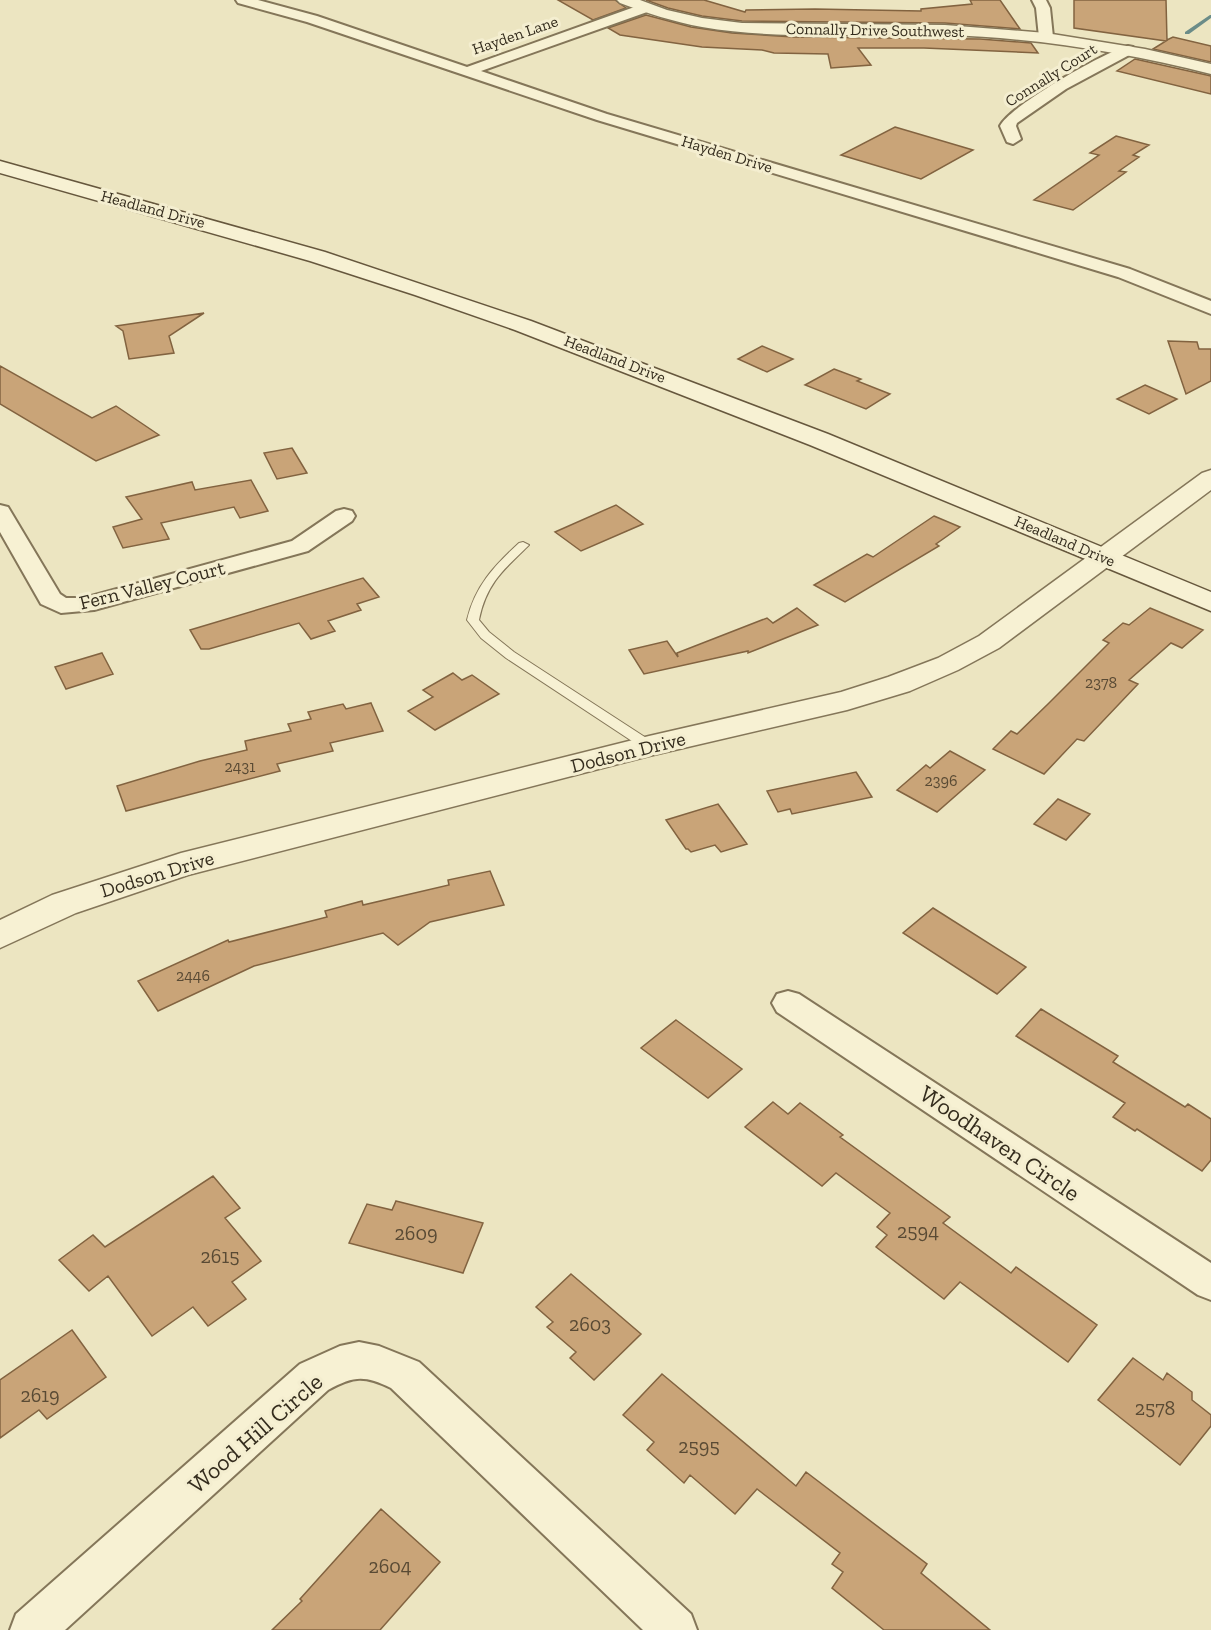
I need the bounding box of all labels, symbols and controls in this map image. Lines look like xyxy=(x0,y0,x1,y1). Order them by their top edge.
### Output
street label: Hayden Lane xyxy=(470,11,560,59)
street label: Connally Drive Southwest xyxy=(786,19,964,41)
street label: Connally Court xyxy=(1002,39,1100,111)
street label: Hayden Drive xyxy=(679,131,775,177)
street label: Headland Drive xyxy=(99,186,207,232)
street label: Headland Drive xyxy=(562,331,668,387)
street label: Headland Drive xyxy=(1012,511,1118,571)
street label: Fern Valley Court xyxy=(77,555,228,615)
house number: 2378 xyxy=(1085,673,1117,692)
street label: Dodson Drive xyxy=(568,726,688,778)
house number: 2431 xyxy=(225,757,255,776)
house number: 2396 xyxy=(924,771,958,790)
street label: Dodson Drive xyxy=(97,845,217,903)
house number: 2446 xyxy=(176,966,210,985)
street label: Woodhaven Circle xyxy=(914,1079,1086,1207)
house number: 2594 xyxy=(897,1219,939,1243)
house number: 2609 xyxy=(394,1221,438,1245)
house number: 2615 xyxy=(201,1244,239,1268)
house number: 2603 xyxy=(569,1312,611,1336)
street label: Wood Hill Circle xyxy=(182,1367,328,1499)
house number: 2619 xyxy=(20,1383,60,1407)
house number: 2578 xyxy=(1135,1396,1175,1420)
house number: 2595 xyxy=(678,1434,720,1458)
house number: 2604 xyxy=(368,1554,412,1578)

